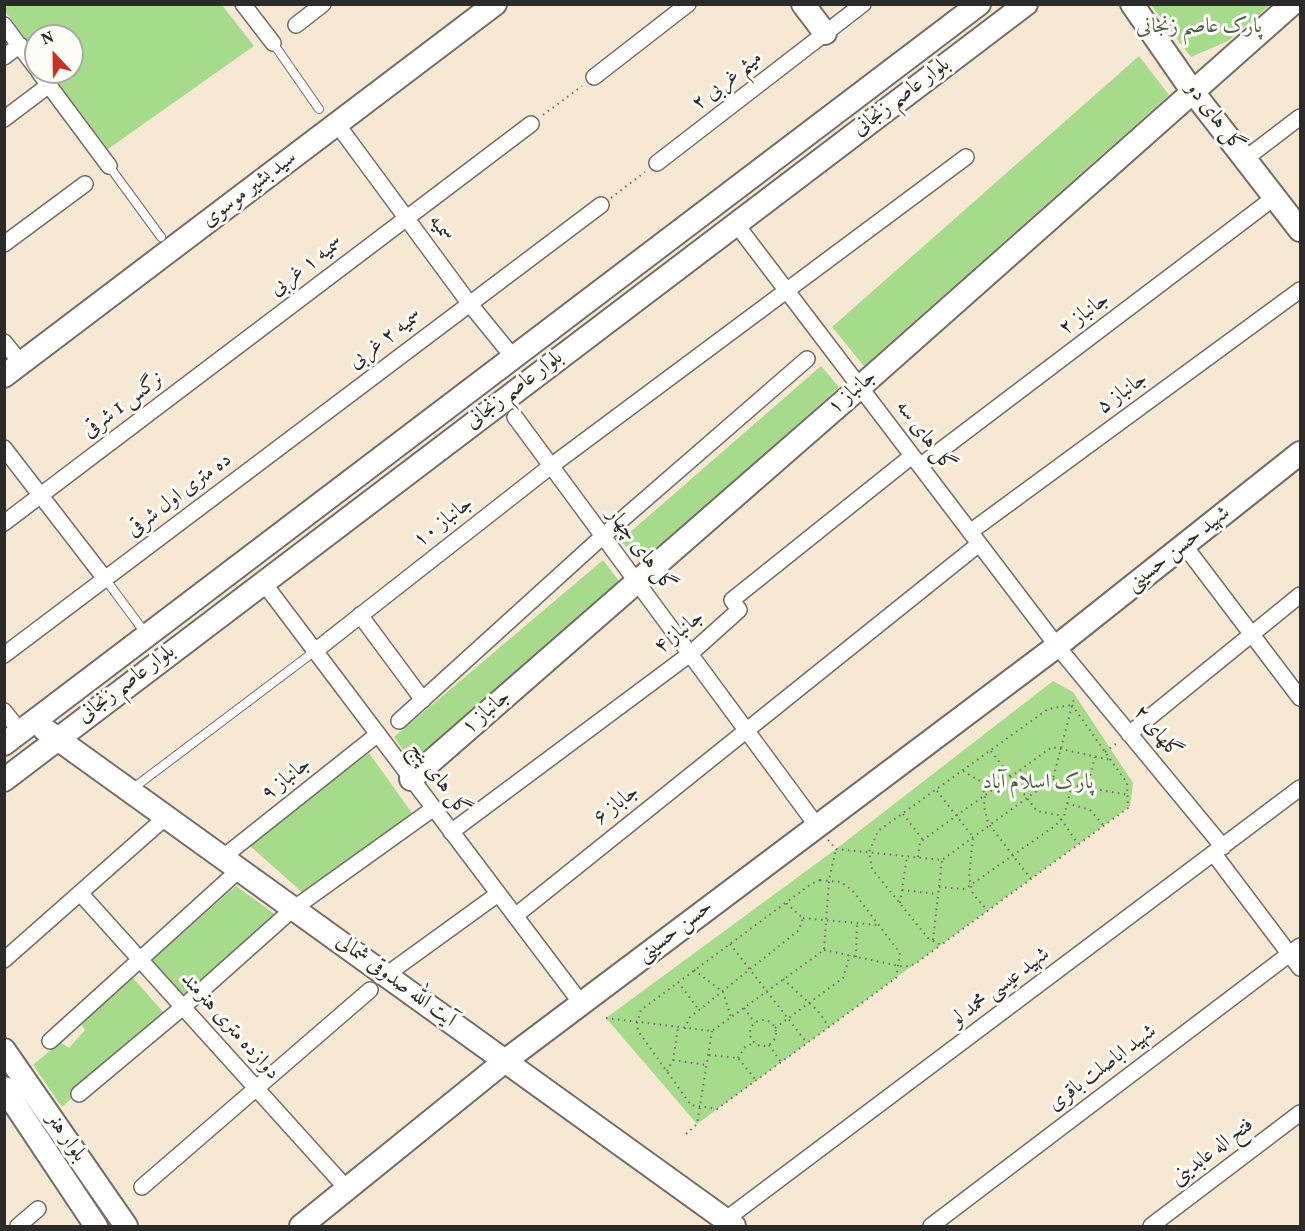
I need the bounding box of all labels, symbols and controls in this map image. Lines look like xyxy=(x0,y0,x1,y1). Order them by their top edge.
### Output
park label: پارک عاصم زنجانی xyxy=(1136,15,1262,41)
north arrow xyxy=(24,24,84,84)
text: N xyxy=(38,27,58,52)
street label: میثم غربی ۲ xyxy=(688,47,768,117)
street label: بلوار عاصم زنجانی xyxy=(848,53,956,143)
street label: گل های دو xyxy=(1179,78,1249,158)
street label: سید بشیر موسوی xyxy=(198,146,302,234)
street label: سمیه xyxy=(422,210,458,248)
street label: سمیه ۱ غربی xyxy=(265,231,349,303)
street label: جانباز ۲ xyxy=(1055,288,1115,342)
street label: سمیه ۲ غربی xyxy=(344,304,428,376)
street label: بلوار عاصم زنجانی xyxy=(461,346,569,436)
street label: جانباز ۱ xyxy=(823,365,883,421)
street label: نرگس 1 شرقی xyxy=(78,367,170,445)
street label: جانباز ۵ xyxy=(1093,367,1153,421)
street label: گل های سه xyxy=(889,396,959,478)
street label: ده متری اول شرقی xyxy=(123,448,237,544)
street label: جانباز ۱۰ xyxy=(409,492,479,554)
street label: شهید حسن حسینی xyxy=(1122,502,1236,598)
street label: گل های چهار xyxy=(600,504,680,598)
street label: جانباز ۴ xyxy=(650,605,710,661)
street label: بلوار عاصم زنجانی xyxy=(73,640,181,730)
street label: جانباز ۱ xyxy=(457,685,517,741)
street label: گلهای ۲ xyxy=(1126,701,1186,765)
street label: گل های پنج xyxy=(402,738,474,822)
street label: جانباز ۹ xyxy=(257,752,317,808)
park label: پارک اسلام آباد xyxy=(982,771,1094,797)
street label: جاباز ۶ xyxy=(589,780,645,832)
street label: حسن حسینی xyxy=(633,895,719,969)
street label: آیت الله صدوقی شمالی xyxy=(330,930,460,1034)
street label: شهید عیسی محمد لو xyxy=(947,943,1055,1033)
street label: دوازده متری هنرمند xyxy=(174,968,284,1086)
street label: شهید اباصلت باقری xyxy=(1044,1020,1162,1118)
street label: بلوار هنر xyxy=(39,1109,91,1167)
street label: فتح اله عابدینی xyxy=(1167,1114,1259,1192)

